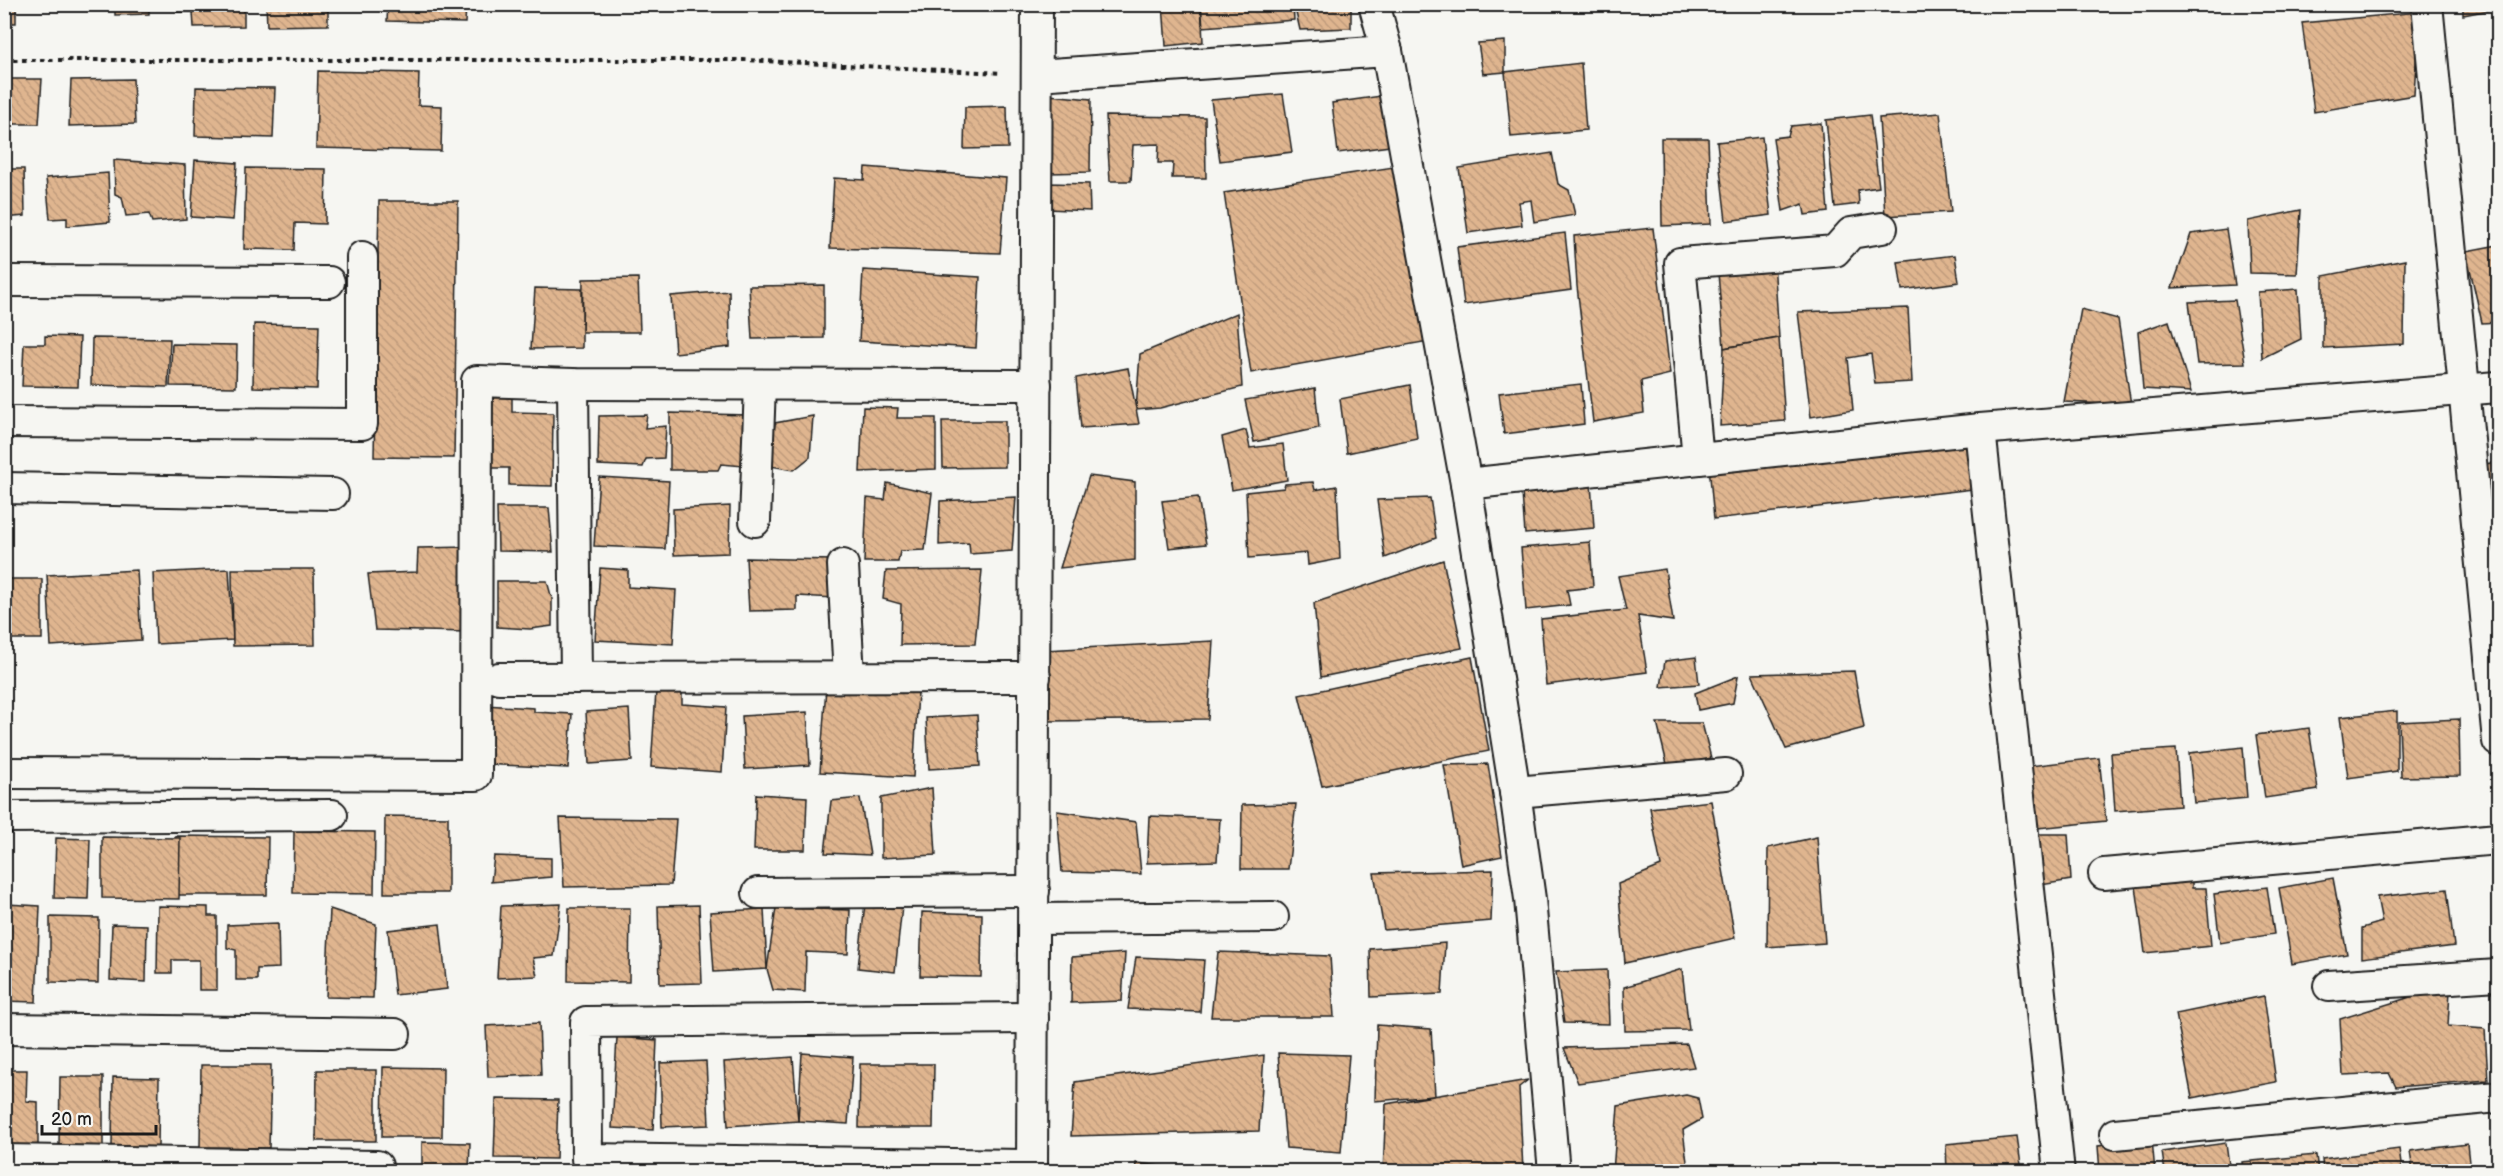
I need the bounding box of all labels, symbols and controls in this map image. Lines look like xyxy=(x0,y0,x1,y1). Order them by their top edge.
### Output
scale bar xyxy=(42,1098,156,1136)
text: 20 m xyxy=(51,1109,92,1130)

